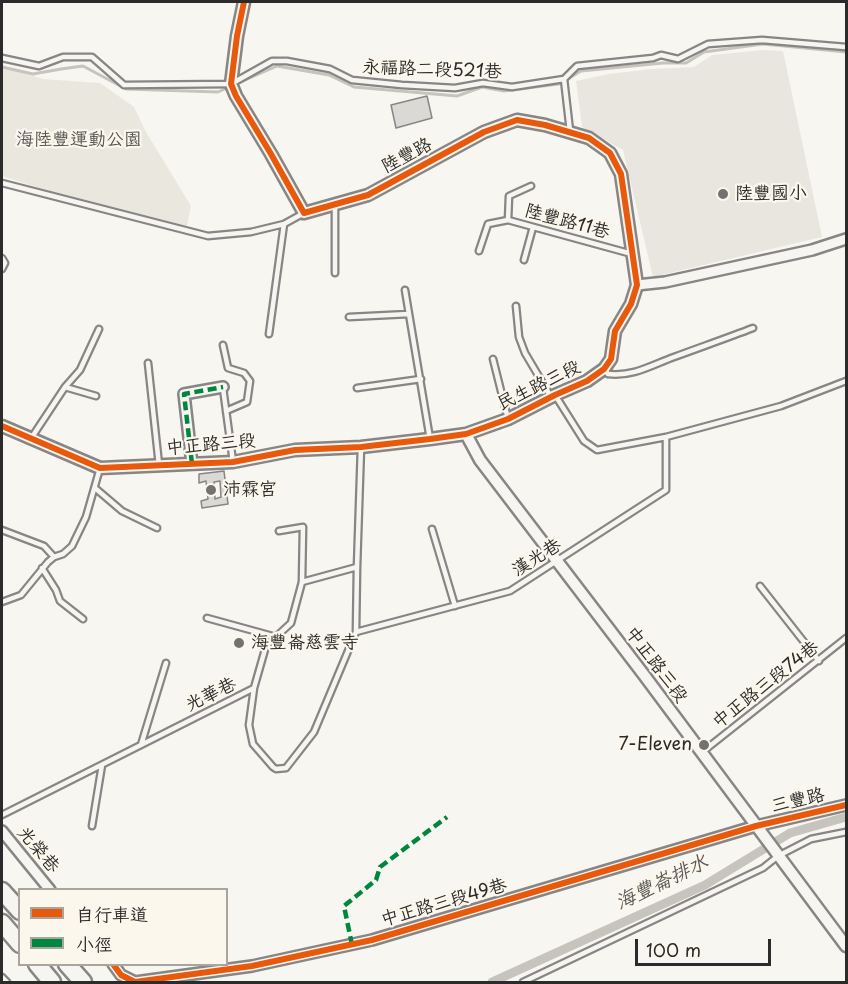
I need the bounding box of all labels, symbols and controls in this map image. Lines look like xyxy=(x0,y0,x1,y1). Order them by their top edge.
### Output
street label: 永福路二段521巷 xyxy=(362,57,502,83)
park label: 海陸豐運動公園 xyxy=(16,129,142,151)
street label: 陸豐路 xyxy=(378,134,436,178)
place label: 陸豐國小 xyxy=(735,183,807,205)
marker: 陸豐國小 xyxy=(716,187,730,201)
street label: 陸豐路11巷 xyxy=(522,200,612,244)
street label: 民生路三段 xyxy=(494,357,584,415)
street label: 中正路三段 xyxy=(165,430,257,460)
place label: 沛霖宮 xyxy=(223,479,277,501)
marker: 沛霖宮 xyxy=(204,483,218,497)
street label: 漢光巷 xyxy=(508,535,566,581)
street label: 中正路三段 xyxy=(620,623,692,707)
place label: 海豐崙慈雲寺 xyxy=(251,632,359,654)
marker: 海豐崙慈雲寺 xyxy=(232,636,246,650)
street label: 中正路三段74巷 xyxy=(708,637,824,733)
street label: 光華巷 xyxy=(182,673,240,717)
place label: 7-Eleven xyxy=(618,734,692,756)
marker: 7-Eleven xyxy=(697,738,711,752)
street label: 三豐路 xyxy=(769,784,827,818)
street label: 光榮巷 xyxy=(12,822,64,878)
water label: 海豐崙排水 xyxy=(612,850,712,916)
street label: 中正路三段49巷 xyxy=(378,875,510,931)
legend xyxy=(18,888,228,966)
text: 自行車道 xyxy=(76,900,148,927)
scale bar xyxy=(638,927,774,965)
text: 小徑 xyxy=(76,930,112,957)
text: 100 m xyxy=(646,936,701,963)

